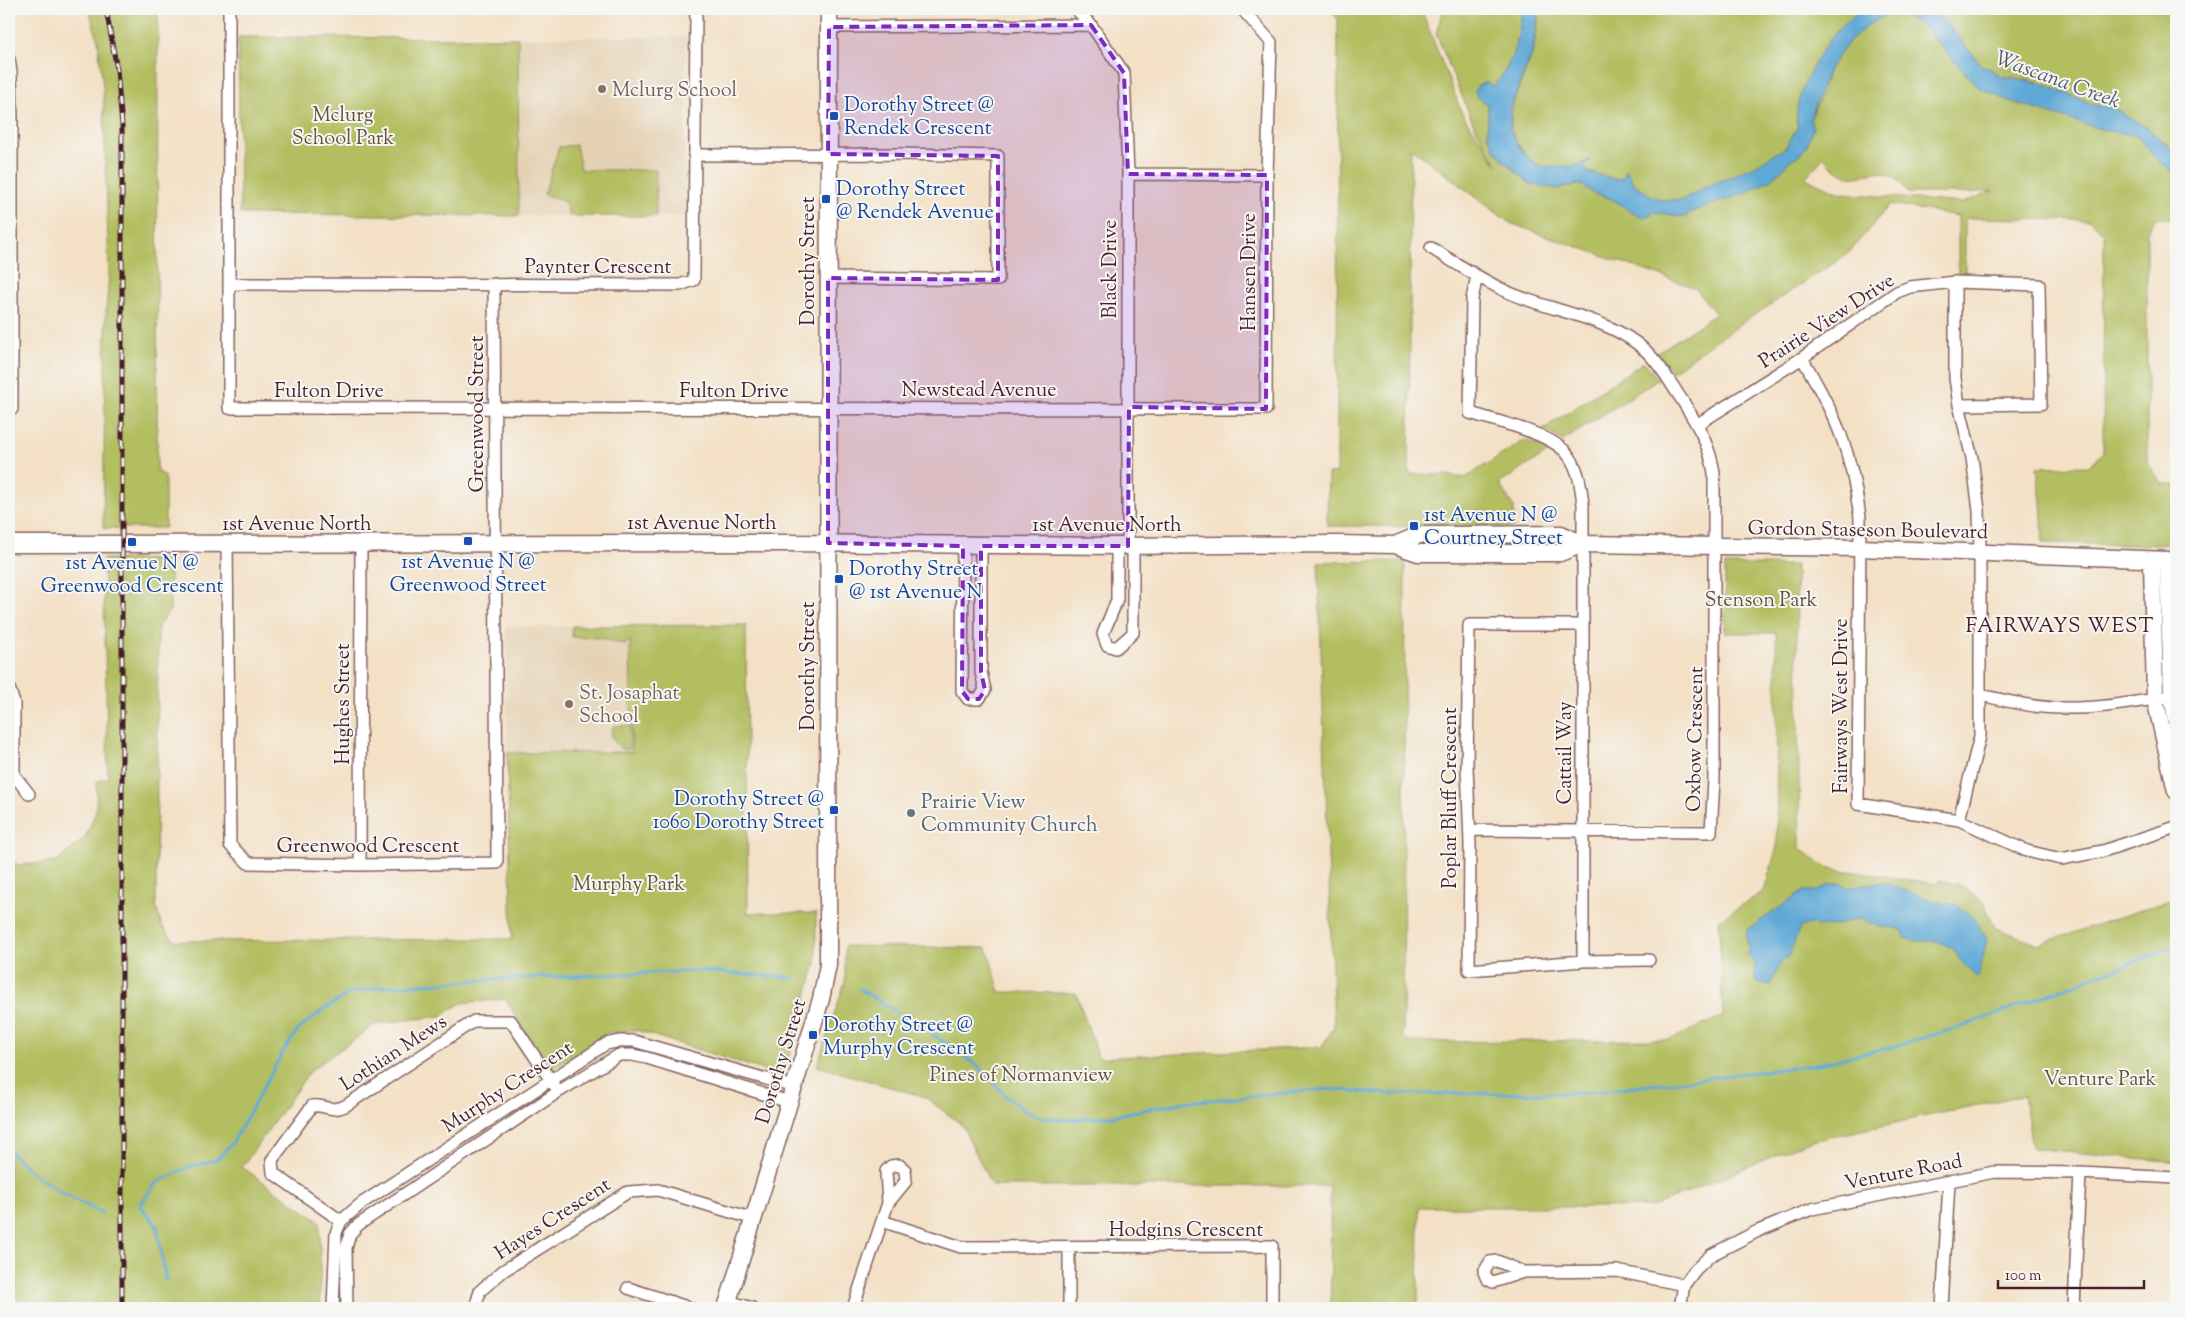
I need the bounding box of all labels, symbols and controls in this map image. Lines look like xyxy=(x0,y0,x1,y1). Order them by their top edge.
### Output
water label: Wascana Creek xyxy=(1991,44,2124,117)
place label: Mclurg School xyxy=(612,77,738,106)
marker: Mclurg School xyxy=(596,83,608,95)
place label: Dorothy Street @ Rendek Crescent xyxy=(844,92,994,144)
park label: Mclurg School Park xyxy=(292,102,394,154)
marker: Dorothy Street @ Rendek Crescent xyxy=(828,110,840,122)
place label: Dorothy Street @ Rendek Avenue xyxy=(836,176,994,228)
marker: Dorothy Street @ Rendek Avenue xyxy=(820,193,832,205)
street label: Dorothy Street xyxy=(795,196,824,326)
street label: Hansen Drive xyxy=(1236,213,1265,331)
street label: Black Drive xyxy=(1097,219,1126,319)
street label: Paynter Crescent xyxy=(525,254,672,283)
street label: Prairie View Drive xyxy=(1754,267,1901,377)
street label: Greenwood Street xyxy=(464,335,493,493)
street label: Newstead Avenue xyxy=(902,377,1057,406)
street label: Fulton Drive xyxy=(274,378,384,407)
street label: Fulton Drive xyxy=(679,378,789,407)
place label: 1st Avenue N @ Courtney Street xyxy=(1424,502,1563,554)
street label: 1st Avenue North xyxy=(627,510,777,539)
street label: 1st Avenue North xyxy=(222,511,372,540)
street label: 1st Avenue North xyxy=(1032,512,1182,541)
street label: Gordon Staseson Boulevard xyxy=(1747,515,1989,548)
marker: 1st Avenue N @ Courtney Street xyxy=(1408,520,1420,532)
marker: 1st Avenue N @ Greenwood Street xyxy=(462,535,474,547)
marker: 1st Avenue N @ Greenwood Crescent xyxy=(126,536,138,548)
place label: 1st Avenue N @ Greenwood Street xyxy=(389,549,547,601)
place label: 1st Avenue N @ Greenwood Crescent xyxy=(41,550,224,602)
place label: Dorothy Street @ 1st Avenue N xyxy=(849,556,983,608)
marker: Dorothy Street @ 1st Avenue N xyxy=(833,573,845,585)
park label: Stenson Park xyxy=(1704,587,1818,616)
street label: Dorothy Street xyxy=(795,601,824,731)
district label: FAIRWAYS WEST xyxy=(1966,612,2154,642)
street label: Fairways West Drive xyxy=(1828,618,1857,794)
street label: Hughes Street xyxy=(330,643,359,765)
street label: Oxbow Crescent xyxy=(1681,666,1712,812)
place label: St. Josaphat School xyxy=(579,680,679,732)
marker: St. Josaphat School xyxy=(563,698,575,710)
street label: Cattail Way xyxy=(1552,701,1581,805)
street label: Poplar Bluff Crescent xyxy=(1437,707,1466,889)
place label: Dorothy Street @ 1060 Dorothy Street xyxy=(653,786,824,838)
place label: Prairie View Community Church xyxy=(921,789,1098,841)
marker: Dorothy Street @ 1060 Dorothy Street xyxy=(828,804,840,816)
marker: Prairie View Community Church xyxy=(905,807,917,819)
street label: Greenwood Crescent xyxy=(277,833,460,862)
park label: Murphy Park xyxy=(573,871,685,900)
street label: Dorothy Street xyxy=(750,995,815,1128)
street label: Lothian Mews xyxy=(335,1009,454,1100)
place label: Dorothy Street @ Murphy Crescent xyxy=(823,1012,974,1064)
marker: Dorothy Street @ Murphy Crescent xyxy=(807,1029,819,1041)
street label: Murphy Crescent xyxy=(437,1035,580,1141)
park label: Pines of Normanview xyxy=(930,1062,1113,1091)
park label: Venture Park xyxy=(2044,1066,2156,1095)
street label: Venture Road xyxy=(1842,1148,1965,1199)
street label: Hayes Crescent xyxy=(490,1172,617,1269)
street label: Hodgins Crescent xyxy=(1109,1217,1263,1246)
scale bar xyxy=(1998,1257,2144,1289)
text: 100 m xyxy=(2005,1266,2042,1287)

